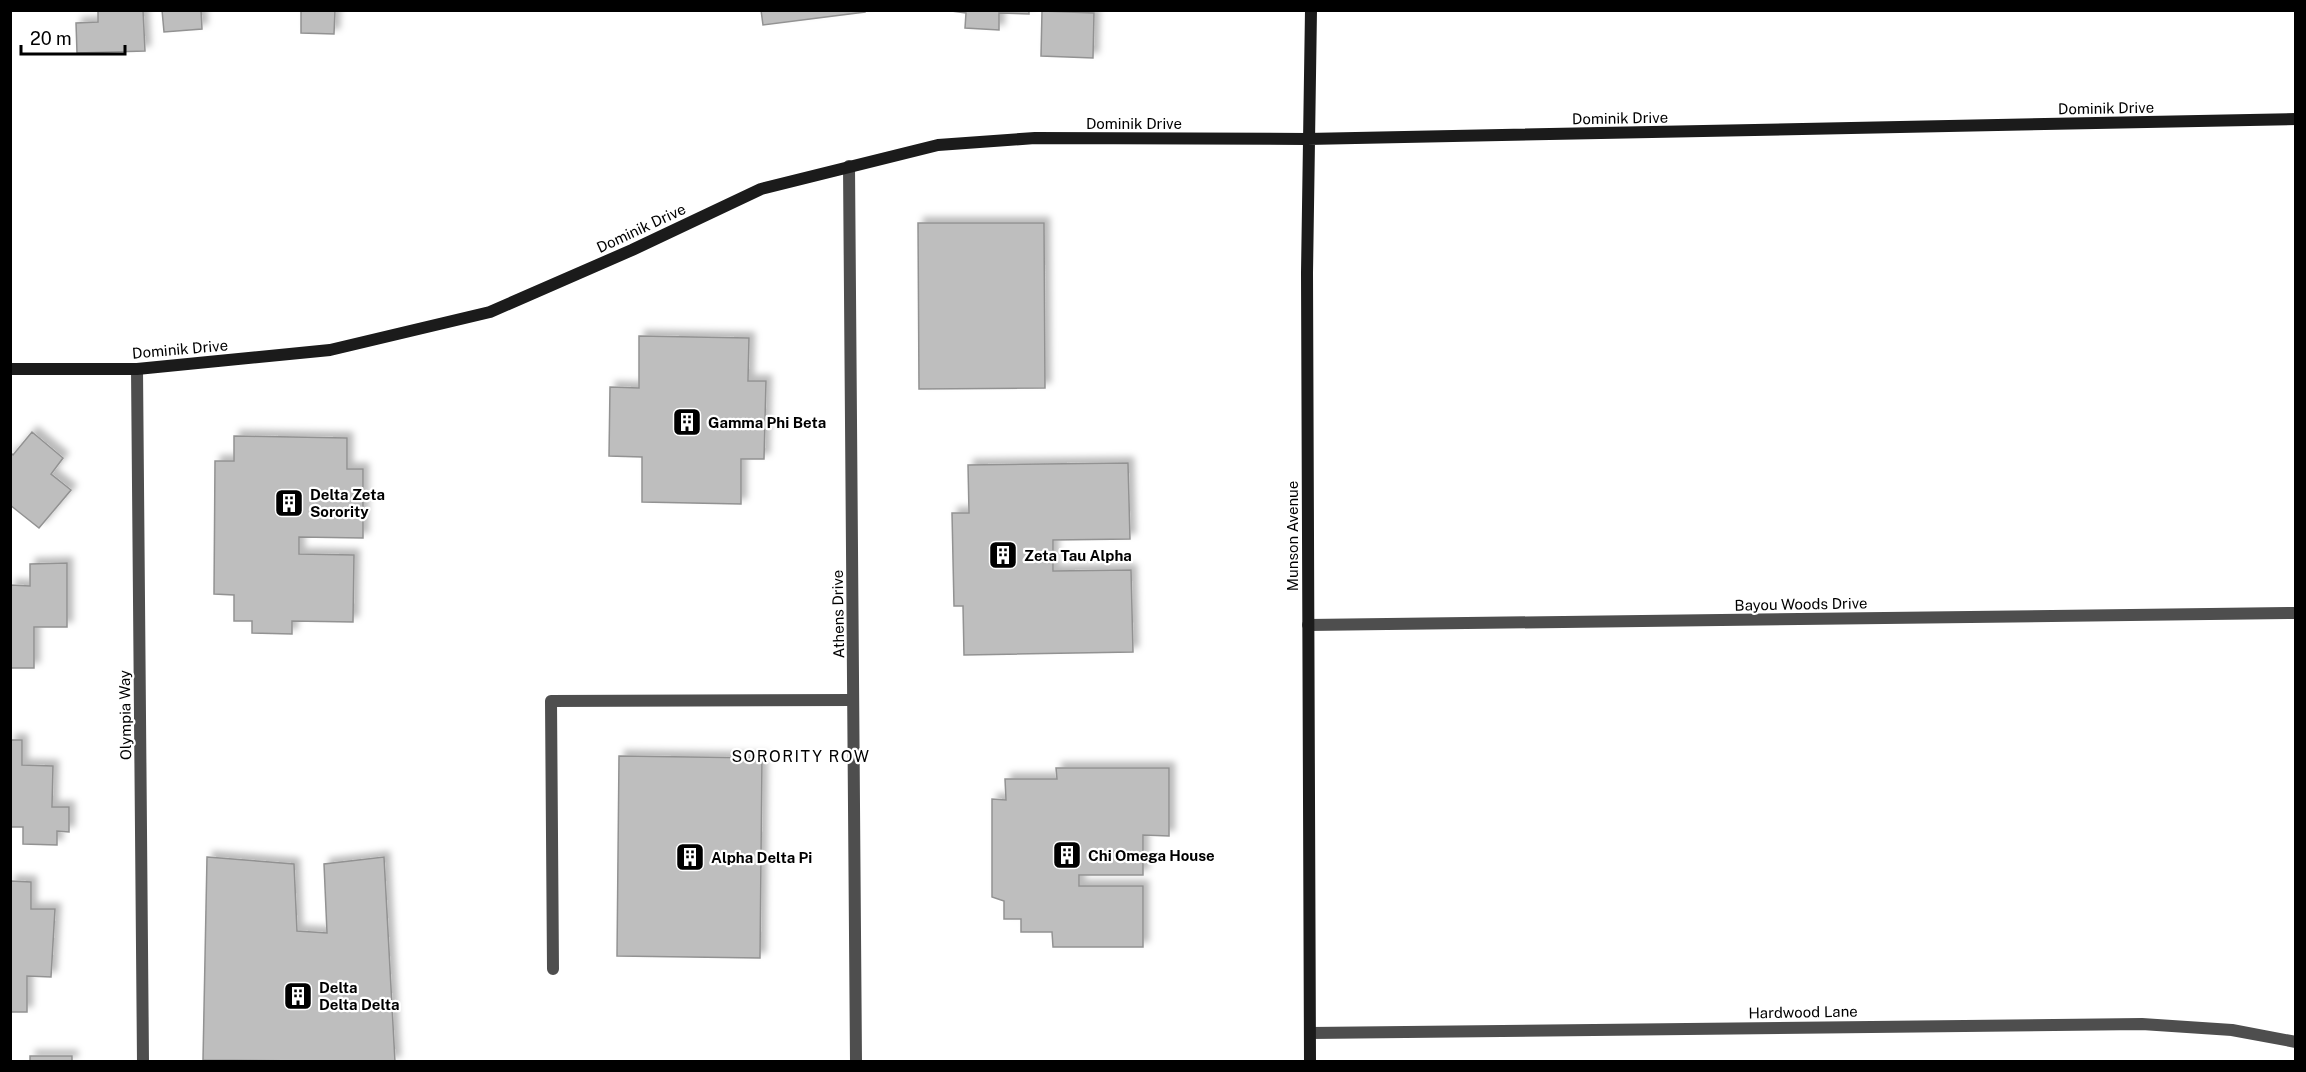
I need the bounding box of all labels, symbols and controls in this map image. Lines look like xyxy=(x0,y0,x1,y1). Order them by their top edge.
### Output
scale bar xyxy=(21,18,124,56)
text: 20 m xyxy=(30,28,72,49)
street label: Dominik Drive xyxy=(2058,99,2154,117)
street label: Dominik Drive xyxy=(1572,109,1668,127)
street label: Dominik Drive xyxy=(1086,115,1182,132)
street label: Dominik Drive xyxy=(594,200,688,256)
street label: Dominik Drive xyxy=(131,336,229,362)
building icon: Gamma Phi Beta xyxy=(671,406,703,438)
place label: Gamma Phi Beta xyxy=(708,414,826,431)
street label: Munson Avenue xyxy=(1284,481,1301,591)
place label: Delta Zeta Sorority xyxy=(310,486,385,520)
building icon: Delta Zeta Sorority xyxy=(273,487,305,519)
building icon: Zeta Tau Alpha xyxy=(987,539,1019,571)
place label: Zeta Tau Alpha xyxy=(1024,547,1132,564)
street label: Athens Drive xyxy=(829,570,847,658)
street label: Bayou Woods Drive xyxy=(1734,594,1868,614)
street label: Olympia Way xyxy=(116,670,134,760)
district label: SORORITY ROW xyxy=(731,747,871,766)
building icon: Chi Omega House xyxy=(1051,839,1083,871)
building icon: Alpha Delta Pi xyxy=(674,841,706,873)
place label: Chi Omega House xyxy=(1088,847,1215,864)
place label: Alpha Delta Pi xyxy=(711,849,812,866)
place label: Delta Delta Delta xyxy=(319,979,400,1013)
building icon: Delta Delta Delta xyxy=(282,980,314,1012)
street label: Hardwood Lane xyxy=(1748,1003,1858,1021)

